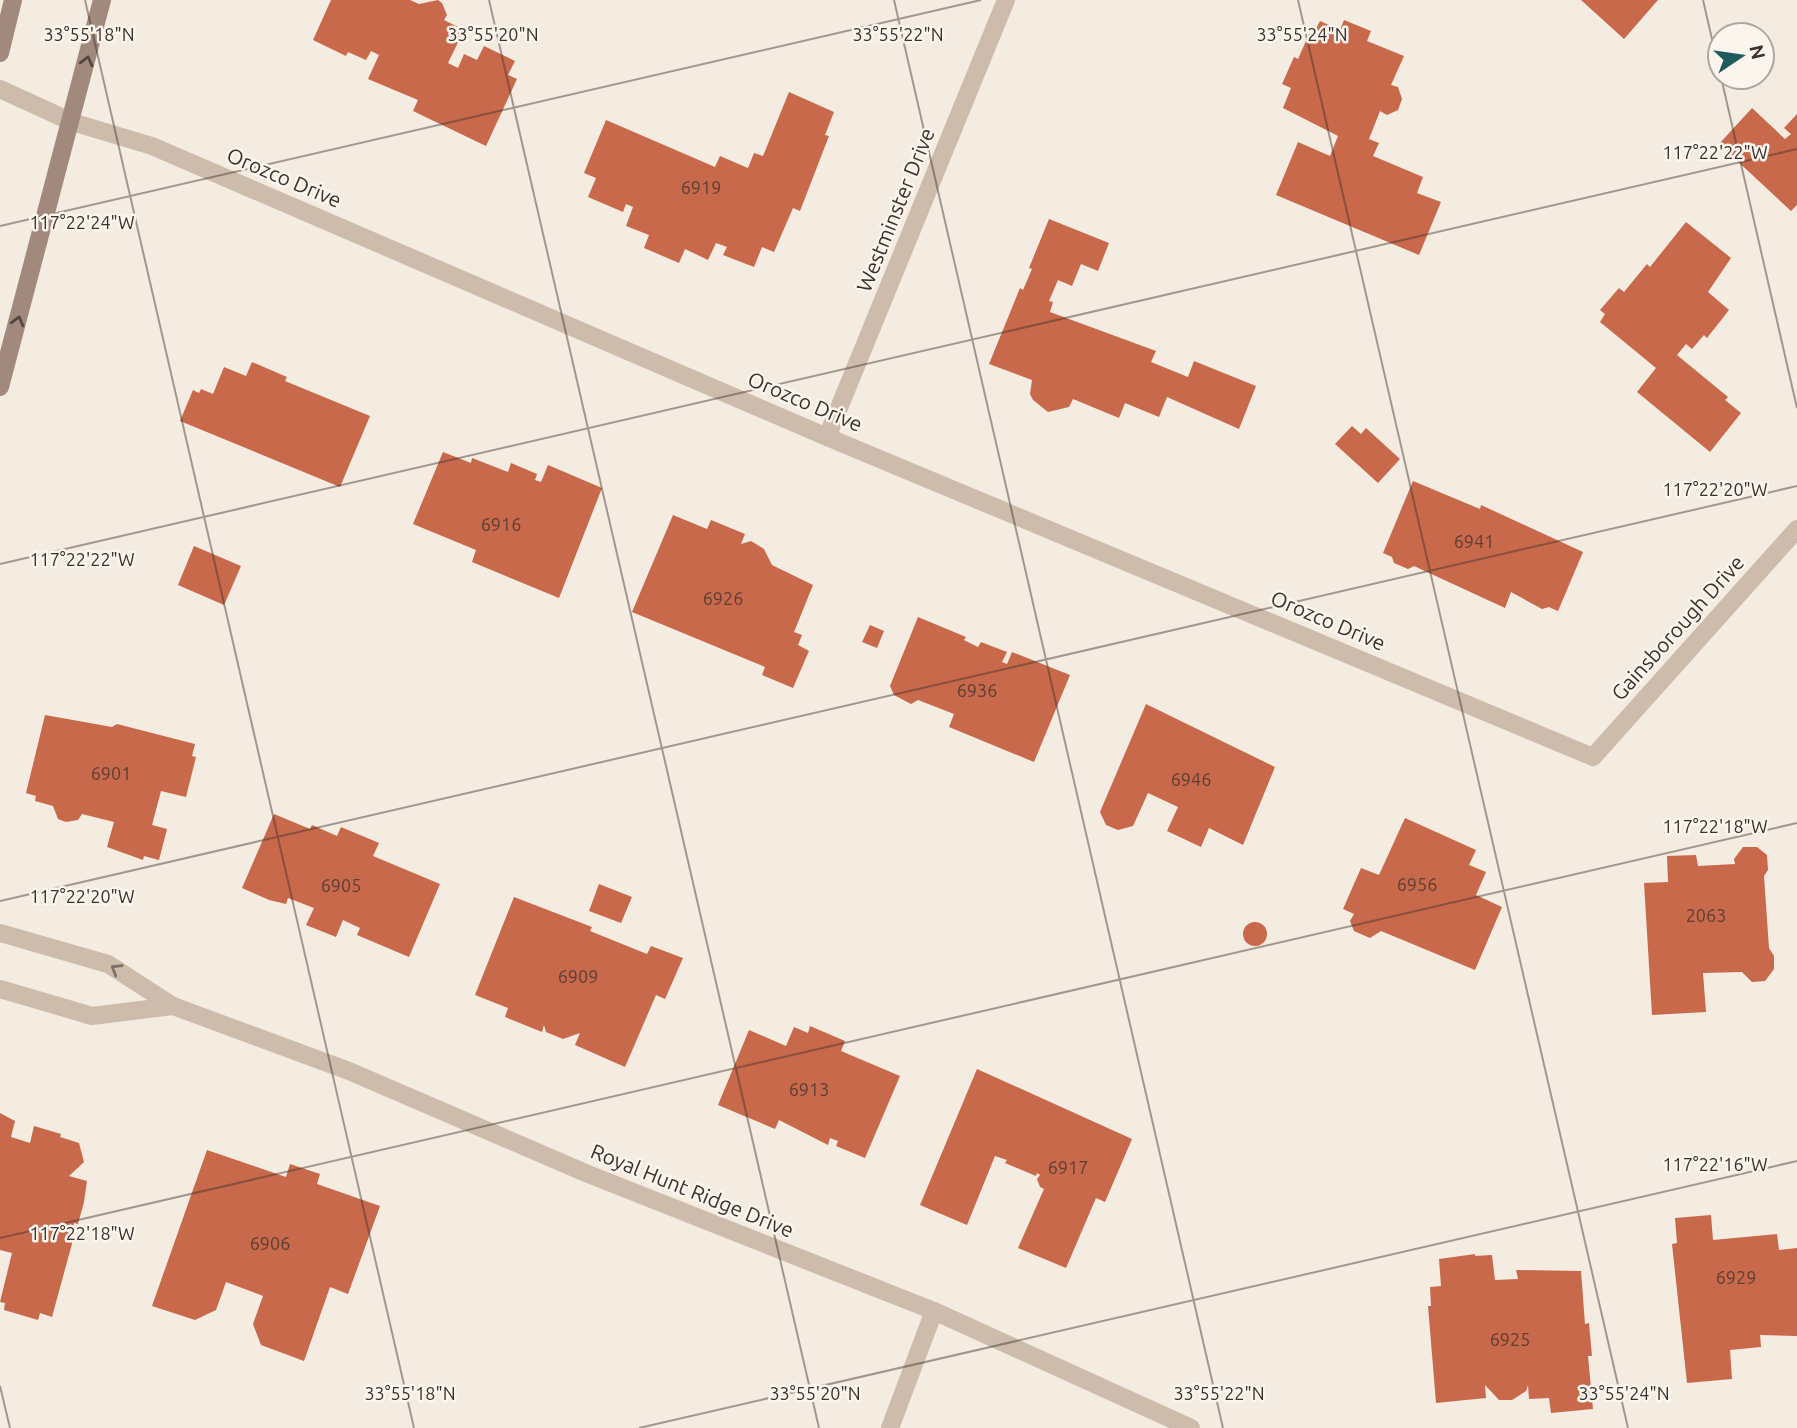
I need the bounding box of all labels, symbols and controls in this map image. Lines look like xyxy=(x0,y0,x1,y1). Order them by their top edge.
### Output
north arrow xyxy=(1706,21,1776,91)
text: 33°55'18"N xyxy=(43,24,135,44)
text: 33°55'20"N xyxy=(447,24,539,44)
text: 33°55'22"N xyxy=(852,24,944,44)
text: 33°55'24"N xyxy=(1256,24,1348,44)
text: N xyxy=(1745,43,1770,62)
one-way arrow xyxy=(79,55,93,67)
street label: Westminster Drive xyxy=(851,124,939,295)
street label: Orozco Drive xyxy=(223,142,345,212)
text: 117°22'22"W xyxy=(1662,142,1768,162)
house number: 6919 xyxy=(681,177,721,197)
text: 117°22'24"W xyxy=(29,212,135,232)
one-way arrow xyxy=(10,315,24,327)
street label: Orozco Drive xyxy=(744,366,866,436)
text: 117°22'20"W xyxy=(1662,479,1768,499)
house number: 6916 xyxy=(481,514,521,534)
house number: 6941 xyxy=(1454,531,1494,551)
text: 117°22'22"W xyxy=(29,549,135,569)
street label: Gainsborough Drive xyxy=(1606,550,1748,705)
street label: Orozco Drive xyxy=(1267,585,1389,655)
house number: 6926 xyxy=(703,588,743,608)
house number: 6936 xyxy=(957,680,997,700)
house number: 6901 xyxy=(91,763,131,783)
house number: 6946 xyxy=(1171,769,1211,789)
text: 117°22'18"W xyxy=(1662,816,1768,836)
house number: 6956 xyxy=(1397,874,1437,894)
house number: 6905 xyxy=(321,875,361,895)
text: 117°22'20"W xyxy=(29,886,135,906)
house number: 2063 xyxy=(1686,905,1726,925)
one-way arrow xyxy=(110,965,123,978)
house number: 6909 xyxy=(558,966,598,986)
house number: 6913 xyxy=(789,1079,829,1099)
street label: Royal Hunt Ridge Drive xyxy=(587,1138,797,1242)
text: 117°22'16"W xyxy=(1662,1154,1768,1174)
house number: 6917 xyxy=(1048,1157,1088,1177)
text: 117°22'18"W xyxy=(29,1223,135,1243)
house number: 6906 xyxy=(250,1233,290,1253)
house number: 6929 xyxy=(1716,1267,1756,1287)
house number: 6925 xyxy=(1490,1329,1530,1349)
text: 33°55'18"N xyxy=(364,1383,456,1403)
text: 33°55'20"N xyxy=(769,1383,861,1403)
text: 33°55'22"N xyxy=(1173,1383,1265,1403)
text: 33°55'24"N xyxy=(1578,1383,1670,1403)

